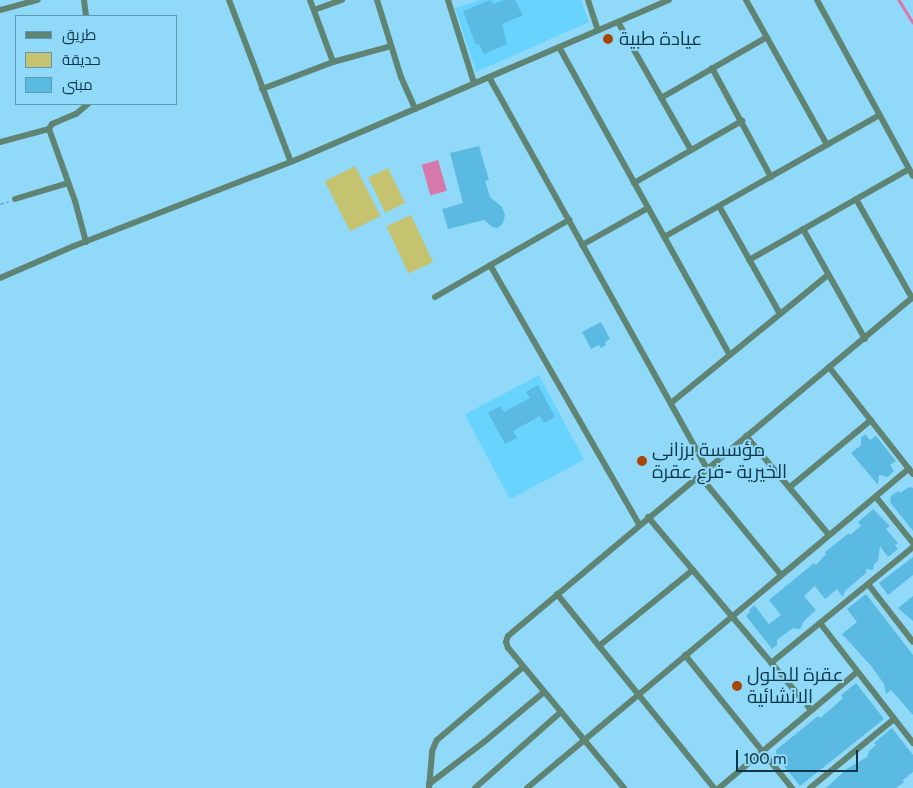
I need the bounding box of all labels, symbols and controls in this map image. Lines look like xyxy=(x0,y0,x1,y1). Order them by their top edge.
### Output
legend xyxy=(15,15,178,105)
text: طريق xyxy=(62,26,96,44)
place label: عيادة طبية xyxy=(619,28,702,50)
marker: عيادة طبية xyxy=(601,32,615,46)
text: حديقة xyxy=(62,51,101,69)
text: مبنى xyxy=(62,76,93,94)
place label: مؤسسة برزانى الخيرية -فرع عقرة xyxy=(652,439,787,483)
marker: مؤسسة برزانى الخيرية -فرع عقرة xyxy=(636,455,648,467)
place label: عقرة للحلول الانشائیة xyxy=(747,664,843,708)
marker: عقرة للحلول الانشائیة xyxy=(731,680,743,692)
scale bar xyxy=(738,740,860,772)
text: 100 m xyxy=(744,750,786,768)

